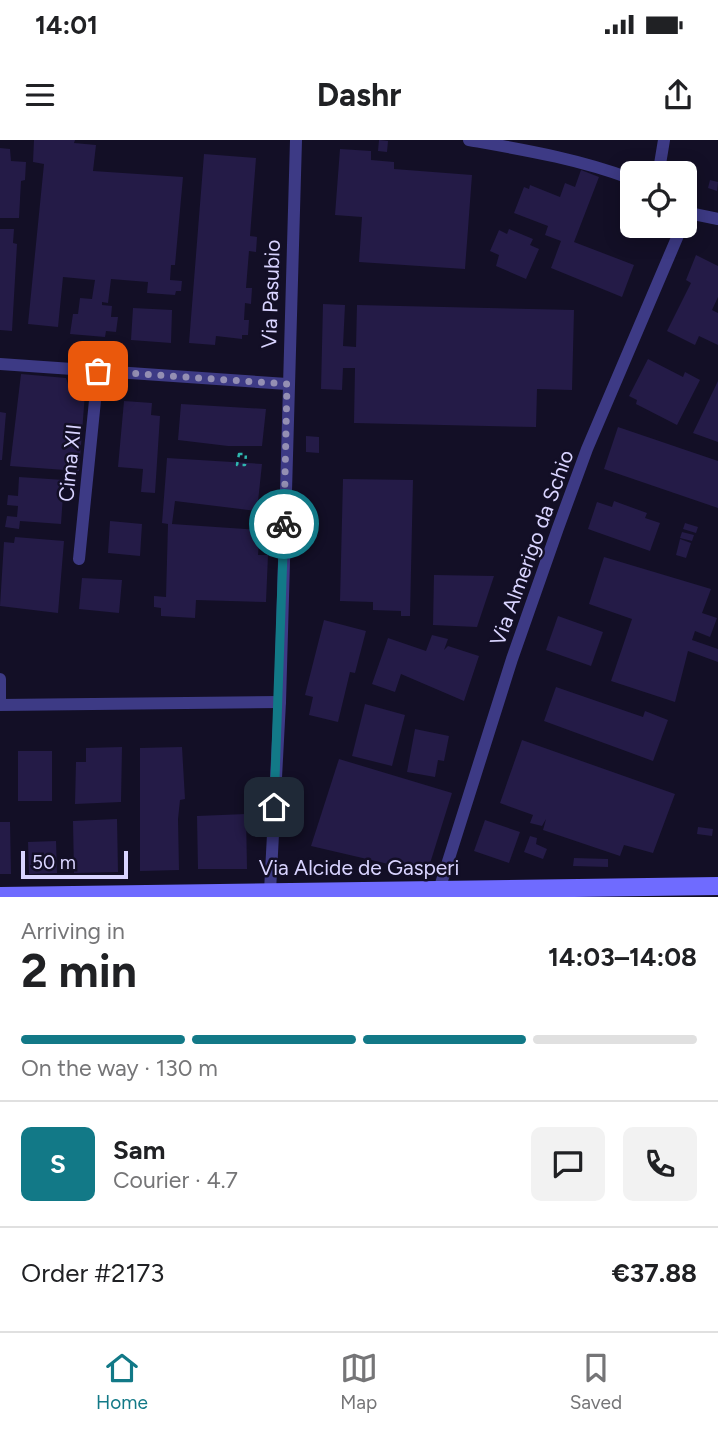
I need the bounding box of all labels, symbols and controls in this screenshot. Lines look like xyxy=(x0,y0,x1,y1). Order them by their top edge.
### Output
text: 14:01 xyxy=(35,9,98,41)
icon: menu xyxy=(21,76,59,114)
text: Dashr xyxy=(317,76,401,114)
icon: share xyxy=(659,76,697,114)
map controls xyxy=(620,161,697,238)
button: locate xyxy=(620,161,697,238)
street label: Via Pasubio xyxy=(256,239,285,349)
pin xyxy=(68,341,128,401)
icon: bag xyxy=(79,352,117,390)
street label: Cima XII xyxy=(53,423,86,503)
street label: Via Almerigo da Schio xyxy=(484,447,579,649)
courier xyxy=(249,489,319,559)
icon: bike xyxy=(265,505,303,543)
pin xyxy=(244,777,304,837)
icon: home xyxy=(255,788,293,826)
scale bar xyxy=(21,848,128,880)
text: 50 m xyxy=(32,851,76,874)
street label: Via Alcide de Gasperi xyxy=(259,855,459,880)
text: Arriving in xyxy=(21,917,125,945)
text: 14:03–14:08 xyxy=(548,941,697,973)
text: 2 min xyxy=(21,943,137,999)
text: On the way · 130 m xyxy=(21,1054,218,1082)
button: chat xyxy=(531,1127,605,1201)
button: phone xyxy=(623,1127,697,1201)
text: Sam xyxy=(113,1134,165,1166)
text: S xyxy=(50,1148,66,1180)
text: Courier · 4.7 xyxy=(113,1166,238,1194)
text: Order #2173 xyxy=(21,1257,164,1289)
text: €37.88 xyxy=(612,1257,697,1289)
tab: Home xyxy=(96,1349,148,1414)
tab: Map xyxy=(340,1349,378,1414)
tab: Saved xyxy=(570,1349,622,1414)

